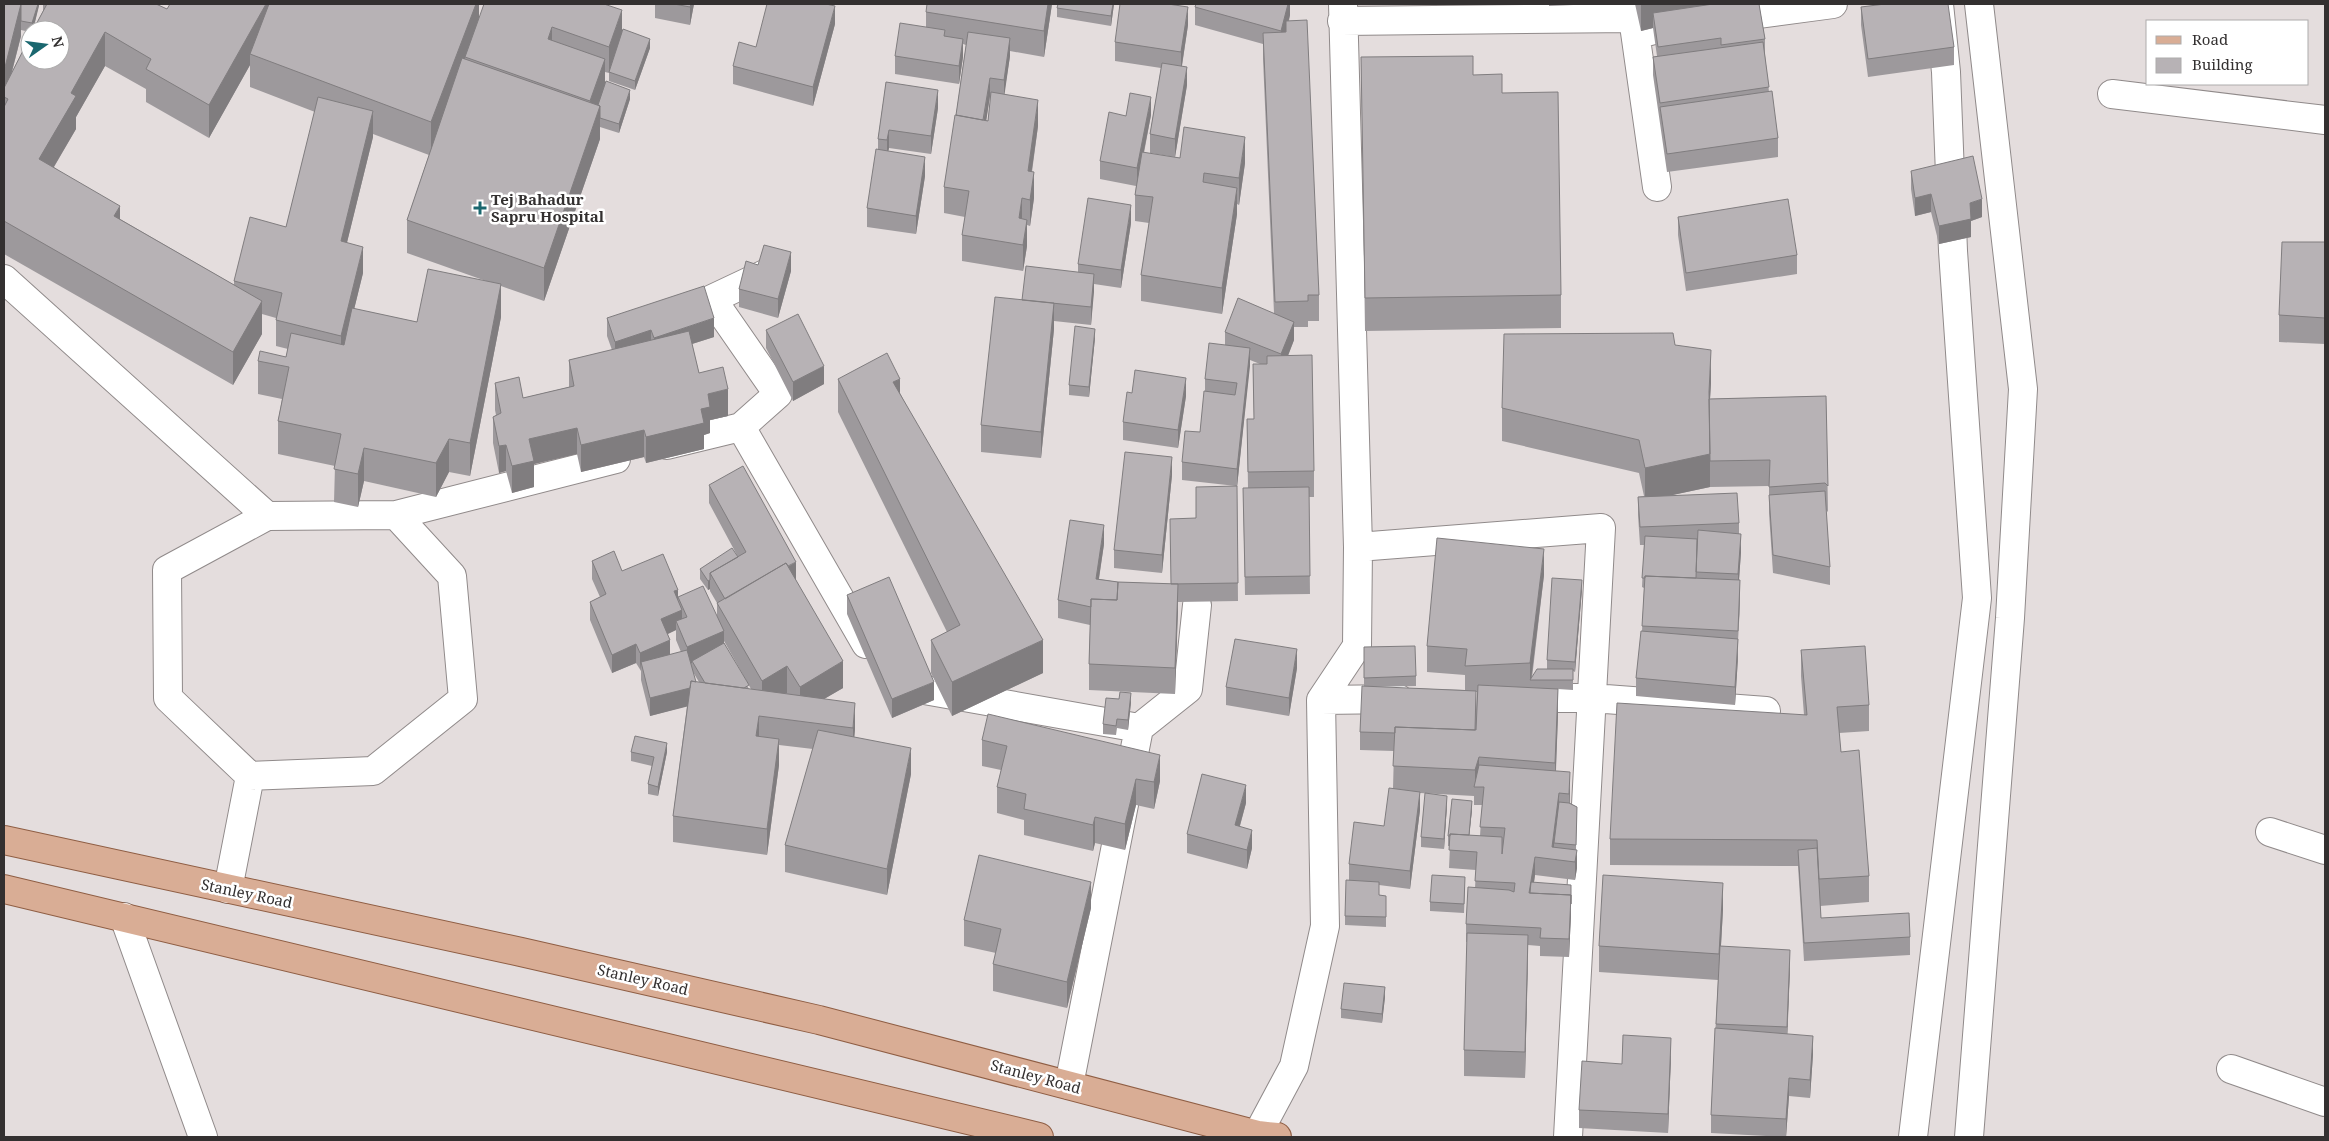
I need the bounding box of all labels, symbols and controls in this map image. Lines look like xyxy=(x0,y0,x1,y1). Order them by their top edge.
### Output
north arrow xyxy=(20,20,70,70)
legend xyxy=(2146,20,2309,85)
text: Road xyxy=(2192,29,2228,49)
text: N xyxy=(48,34,69,49)
text: Building xyxy=(2192,54,2253,74)
place label: Tej Bahadur Sapru Hospital xyxy=(491,189,605,226)
marker: Tej Bahadur Sapru Hospital xyxy=(473,201,487,215)
street label: Stanley Road xyxy=(200,874,294,912)
street label: Stanley Road xyxy=(596,959,690,999)
street label: Stanley Road xyxy=(989,1054,1083,1098)

